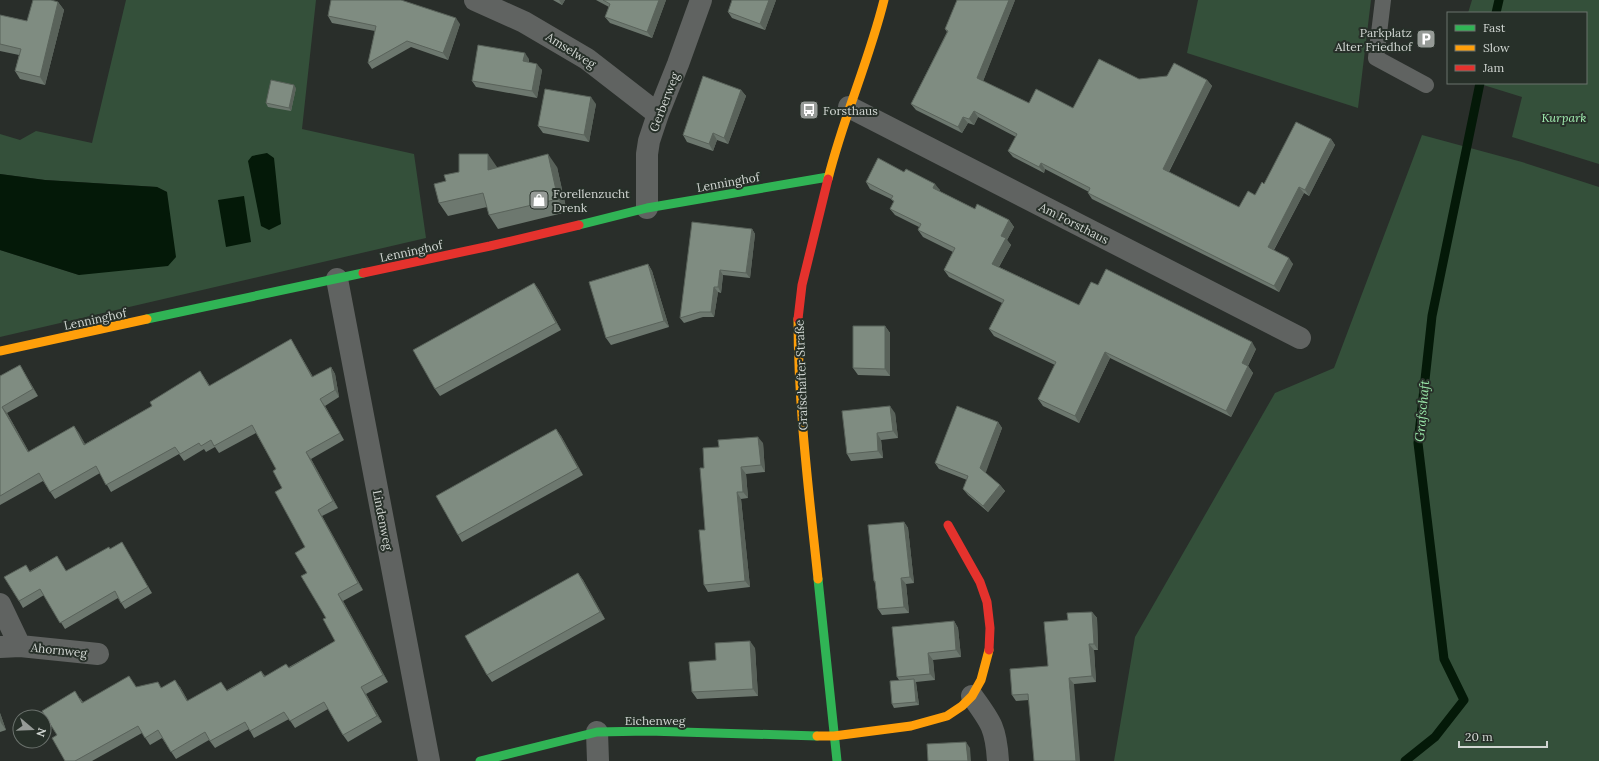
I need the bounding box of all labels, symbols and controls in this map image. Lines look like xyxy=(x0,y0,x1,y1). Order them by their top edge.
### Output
legend xyxy=(1447,12,1587,84)
text: Fast xyxy=(1483,20,1506,35)
place label: Parkplatz Alter Friedhof xyxy=(1334,25,1413,54)
street label: Amselweg xyxy=(542,28,599,71)
parking icon: Parkplatz Alter Friedhof xyxy=(1415,28,1437,50)
text: Slow xyxy=(1483,40,1510,55)
text: Jam xyxy=(1482,60,1504,75)
street label: Gerberweg xyxy=(646,70,682,134)
bus stop icon: Forsthaus xyxy=(798,99,820,121)
place label: Forsthaus xyxy=(823,103,878,118)
park label: Kurpark xyxy=(1541,110,1587,125)
street label: Lenninghof xyxy=(695,169,762,195)
place label: Forellenzucht Drenk xyxy=(553,186,630,215)
shop icon: Forellenzucht Drenk xyxy=(528,189,550,211)
street label: Am Forsthaus xyxy=(1036,199,1112,247)
street label: Lenninghof xyxy=(378,237,445,265)
street label: Lenninghof xyxy=(62,305,129,333)
street label: Grafschafter Straße xyxy=(792,319,810,431)
water label: Grafschaft xyxy=(1411,379,1433,443)
street label: Lindenweg xyxy=(370,489,396,552)
street label: Ahornweg xyxy=(29,639,88,660)
north arrow xyxy=(12,709,52,749)
street label: Eichenweg xyxy=(625,713,686,728)
scale bar xyxy=(1459,723,1547,749)
text: N xyxy=(33,726,49,739)
text: 20 m xyxy=(1465,729,1493,744)

